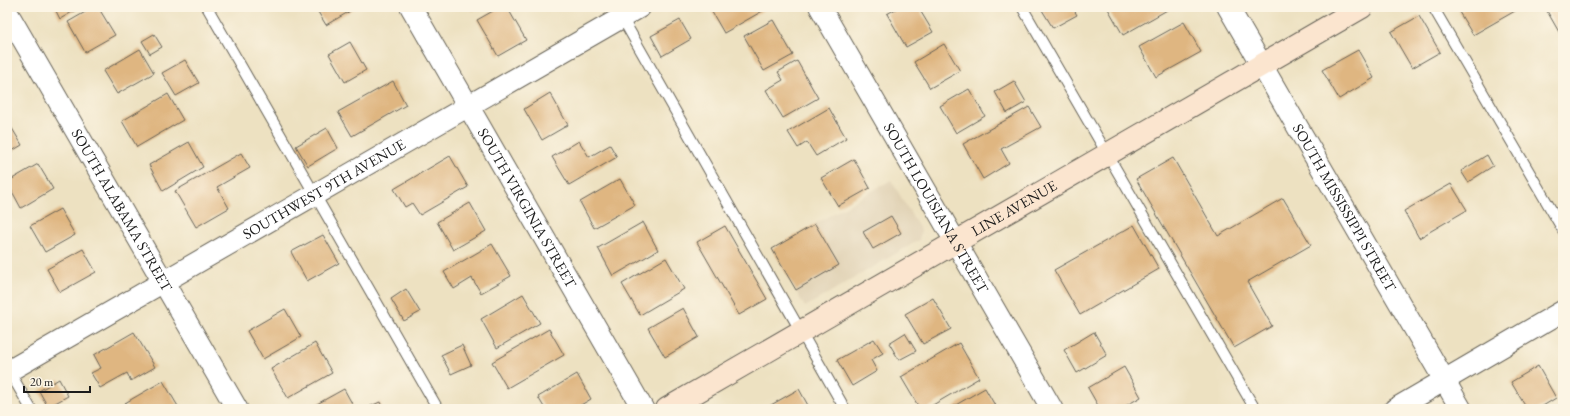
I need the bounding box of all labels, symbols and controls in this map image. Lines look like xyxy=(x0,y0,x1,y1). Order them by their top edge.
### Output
street label: SOUTH LOUISIANA STREET xyxy=(880,119,994,297)
street label: SOUTH MISSISSIPPI STREET xyxy=(1289,120,1401,296)
street label: SOUTH VIRGINIA STREET xyxy=(474,124,582,292)
street label: SOUTH ALABAMA STREET xyxy=(68,125,177,296)
street label: SOUTHWEST 9TH AVENUE xyxy=(239,134,409,243)
street label: LINE AVENUE xyxy=(968,175,1060,240)
scale bar xyxy=(24,368,90,394)
text: 20 m xyxy=(30,374,54,390)

